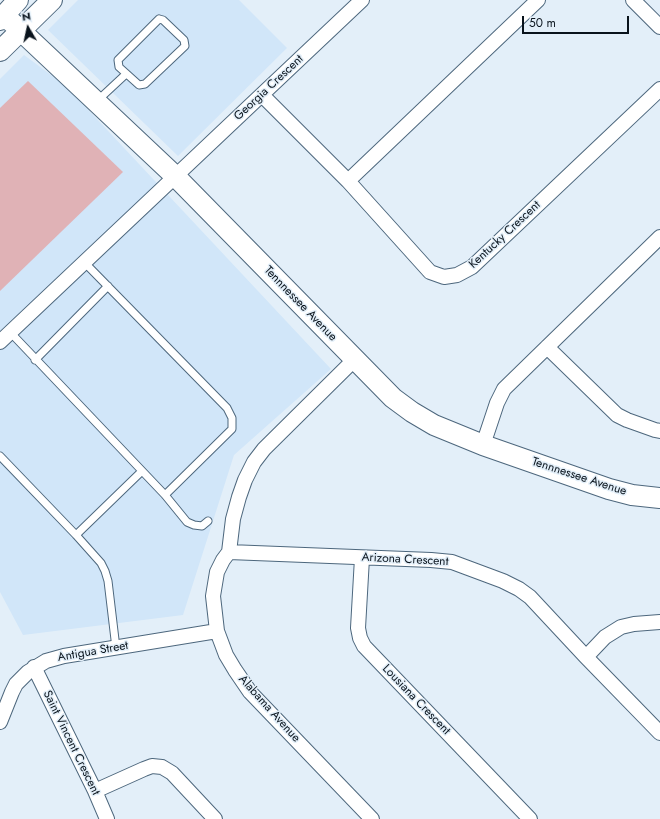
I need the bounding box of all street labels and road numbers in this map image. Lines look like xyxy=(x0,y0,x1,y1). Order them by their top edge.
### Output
street label: Georgia Crescent xyxy=(231,52,307,124)
street label: Kentucky Crescent xyxy=(466,198,544,272)
street label: Tennnessee Avenue xyxy=(261,264,339,344)
street label: Tennnessee Avenue xyxy=(530,455,628,499)
street label: Arizona Crescent xyxy=(361,551,449,569)
street label: Antigua Street xyxy=(57,639,129,665)
street label: Lousiana Crescent xyxy=(379,662,453,738)
street label: Alabama Avenue xyxy=(235,673,303,745)
street label: Saint Vincent Crescent xyxy=(39,688,103,798)

